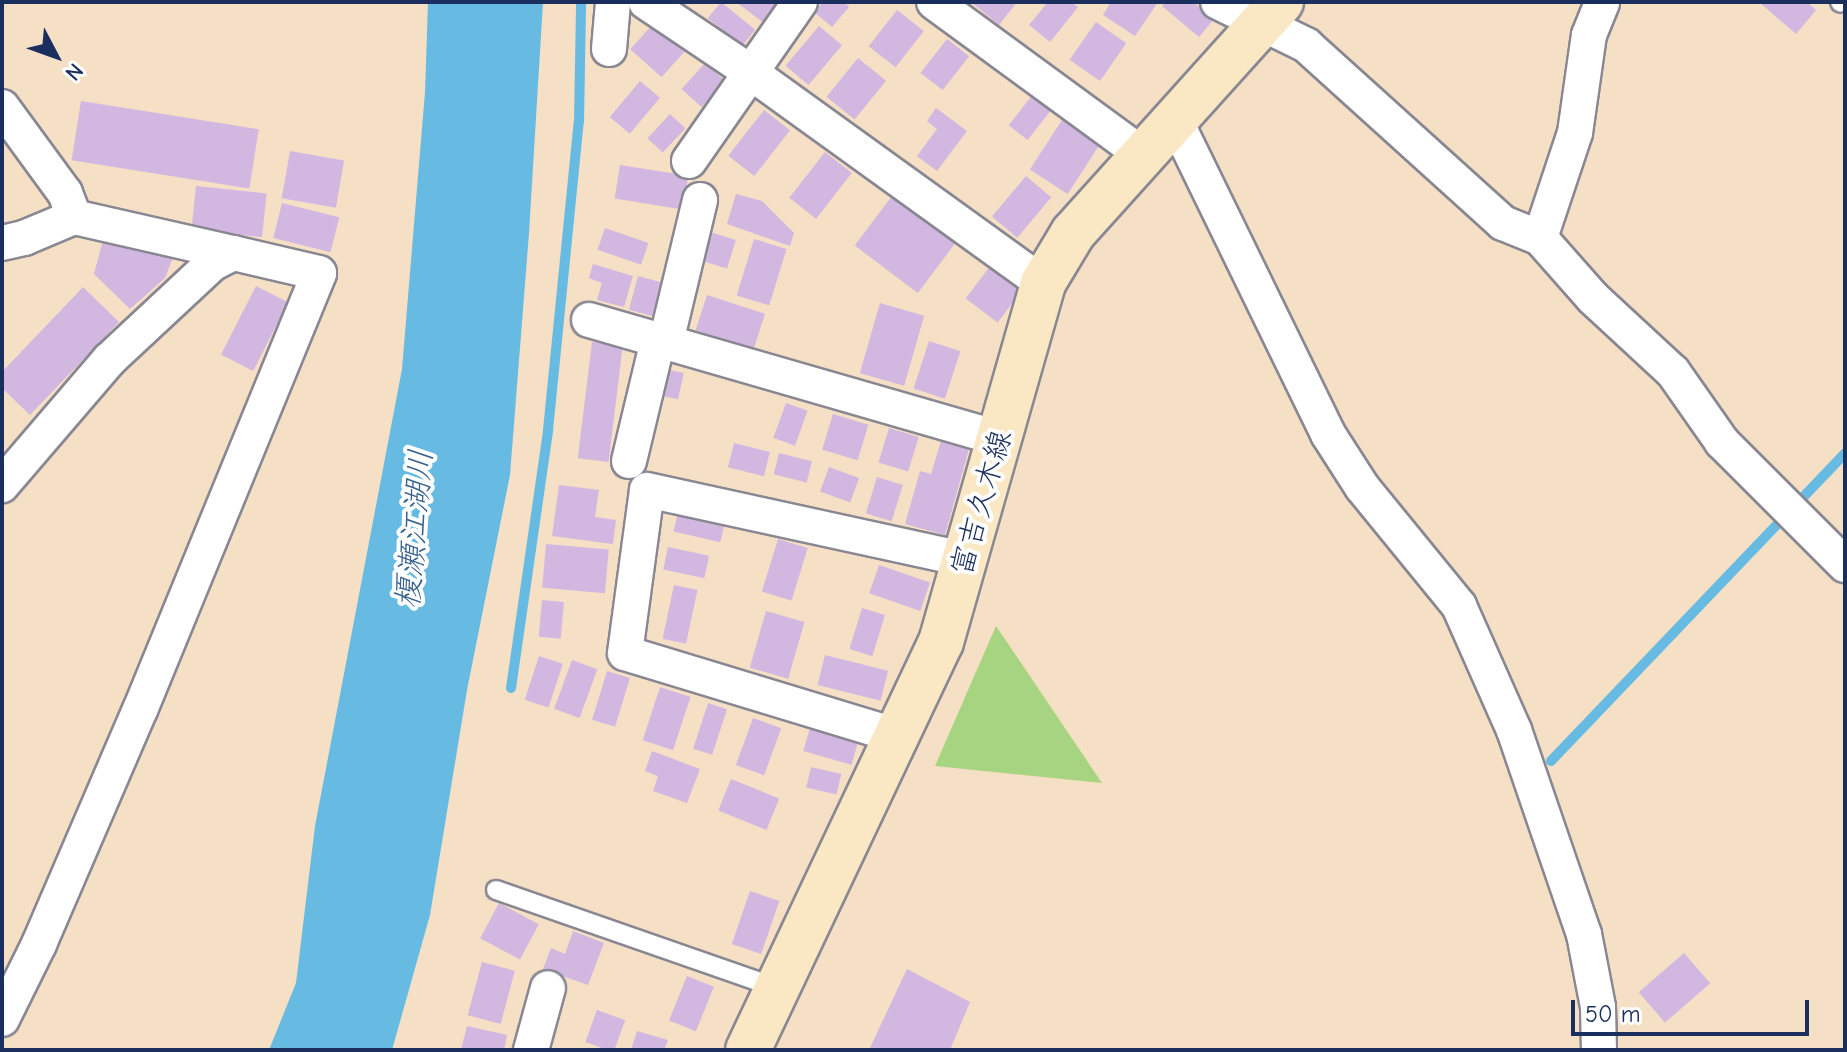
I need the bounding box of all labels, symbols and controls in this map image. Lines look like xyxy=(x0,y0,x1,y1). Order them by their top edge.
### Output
north arrow xyxy=(16,16,96,96)
text: N xyxy=(60,58,89,86)
street label: 富吉久木線 xyxy=(944,426,1020,580)
water label: 榎瀬江湖川 xyxy=(389,448,441,610)
scale bar xyxy=(1575,984,1813,1034)
text: 50 m xyxy=(1585,1000,1641,1028)

